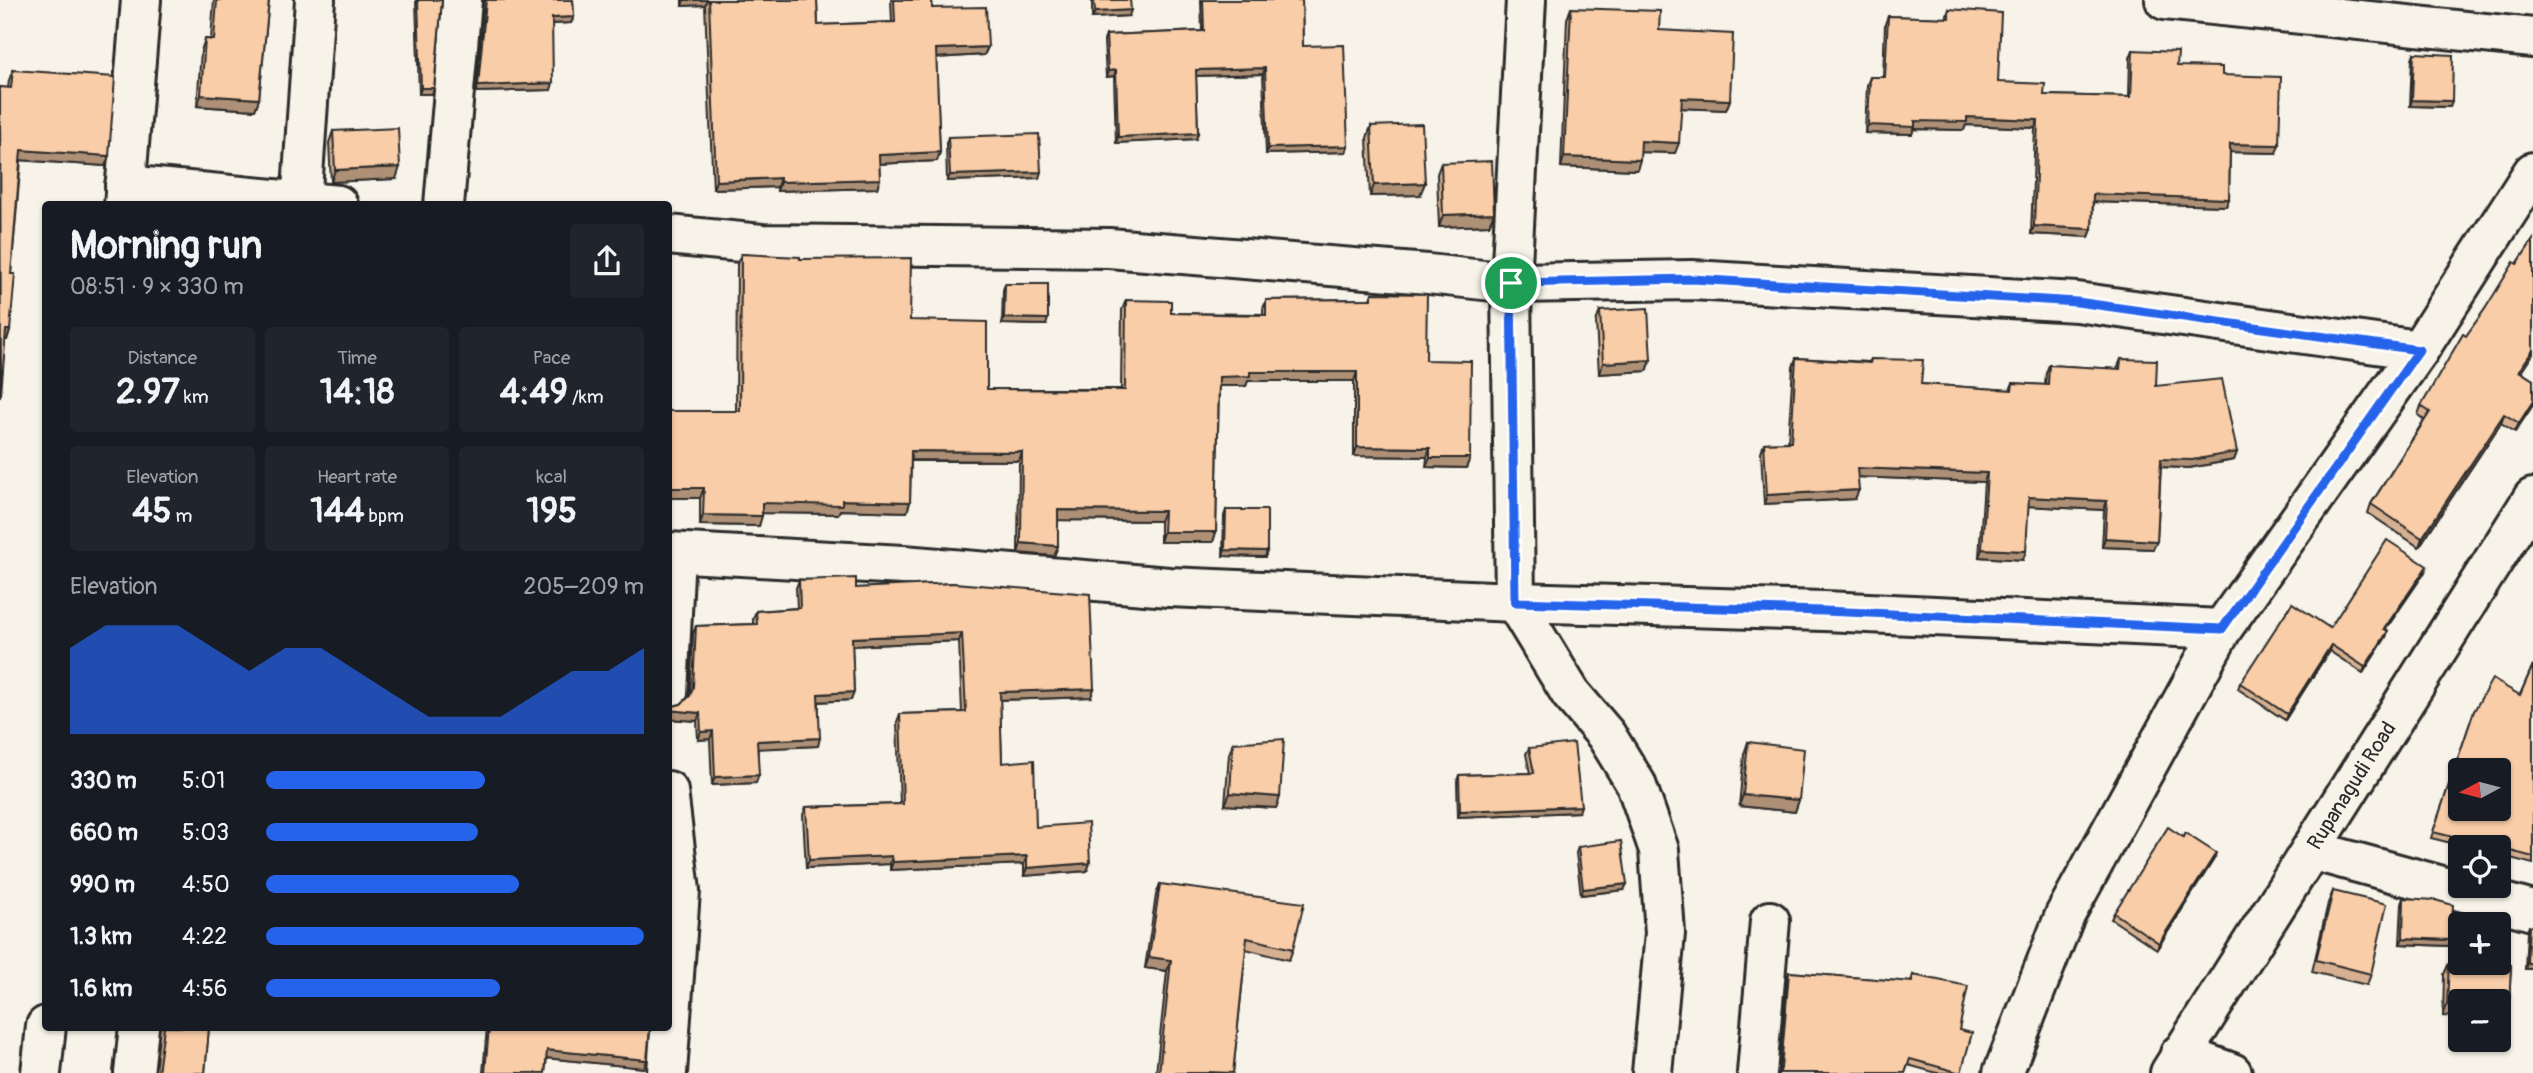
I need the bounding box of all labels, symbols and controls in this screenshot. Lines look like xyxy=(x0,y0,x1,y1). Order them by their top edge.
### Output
text: Morning run xyxy=(70,222,262,270)
button: share xyxy=(570,224,644,298)
pin xyxy=(1481,253,1541,313)
icon: arrive xyxy=(1492,264,1530,302)
text: 08:51 · 9 × 330 m xyxy=(70,272,244,301)
text: Distance xyxy=(128,346,197,370)
text: Time xyxy=(337,346,377,370)
text: Pace xyxy=(533,346,570,370)
text: 2.97 xyxy=(116,370,180,414)
text: 14:18 xyxy=(320,370,394,414)
text: 4:49 xyxy=(500,370,568,414)
text: km xyxy=(180,385,209,409)
text: /km xyxy=(568,385,604,409)
text: Elevation xyxy=(126,465,199,489)
text: Heart rate xyxy=(317,465,397,489)
text: kcal xyxy=(536,465,567,489)
text: 45 xyxy=(132,489,171,533)
text: 144 xyxy=(310,489,364,533)
text: 195 xyxy=(526,489,577,533)
text: m xyxy=(171,504,192,528)
text: bpm xyxy=(364,504,404,528)
text: Elevation xyxy=(70,572,158,601)
text: 205–209 m xyxy=(524,572,644,601)
street label: Rupanagudi Road xyxy=(2301,717,2403,855)
north arrow xyxy=(2448,758,2511,821)
map controls xyxy=(2448,758,2511,1052)
text: 330 m xyxy=(70,766,137,795)
text: 5:01 xyxy=(182,766,225,795)
text: 660 m xyxy=(70,818,138,847)
text: 5:03 xyxy=(182,818,229,847)
button: locate xyxy=(2448,835,2511,898)
text: 990 m xyxy=(70,870,135,899)
text: 4:50 xyxy=(182,870,230,899)
button: + xyxy=(2448,912,2511,975)
text: 1.3 km xyxy=(70,922,132,951)
text: 4:22 xyxy=(182,922,227,951)
text: 1.6 km xyxy=(70,974,132,1003)
text: 4:56 xyxy=(182,974,227,1003)
button: − xyxy=(2448,989,2511,1052)

